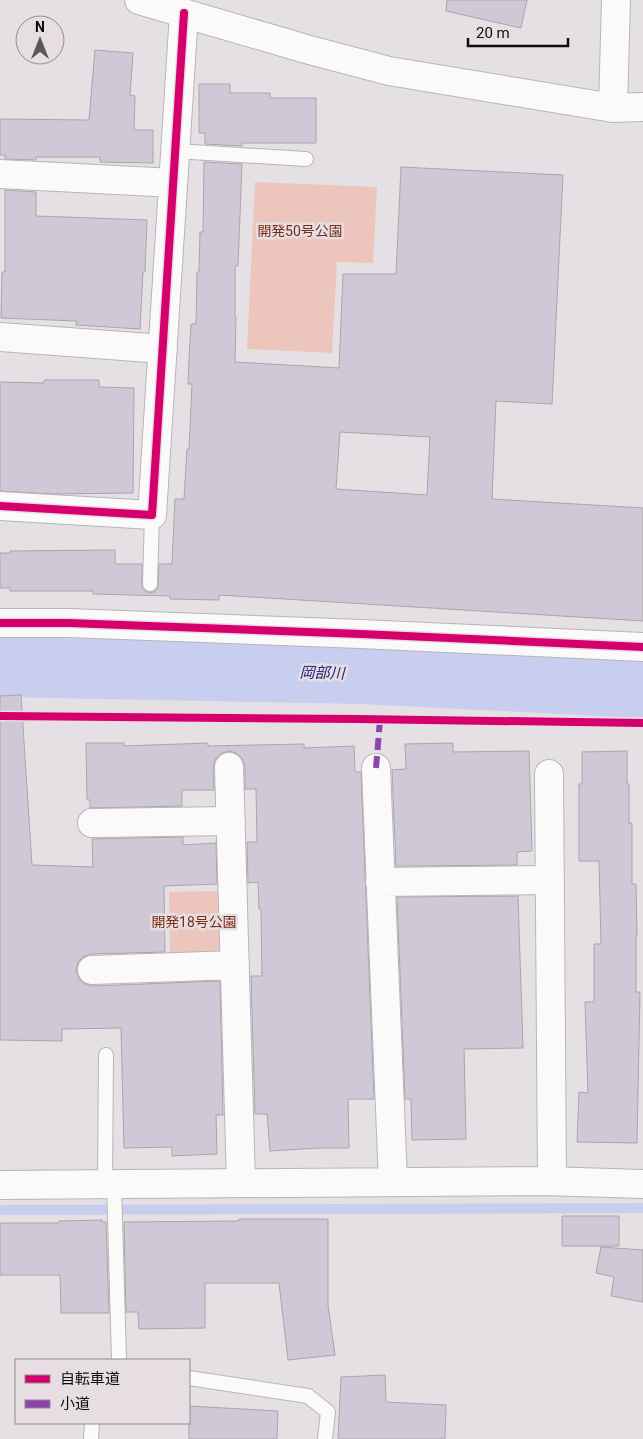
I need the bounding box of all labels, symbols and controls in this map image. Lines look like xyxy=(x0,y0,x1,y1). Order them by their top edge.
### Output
north arrow xyxy=(15,15,65,65)
scale bar xyxy=(468,15,568,47)
text: N xyxy=(35,19,45,35)
text: 20 m xyxy=(476,24,510,42)
park label: 開発50号公園 xyxy=(257,223,343,239)
water label: 岡部川 xyxy=(299,664,347,682)
park label: 開発18号公園 xyxy=(151,914,237,930)
legend xyxy=(15,1359,190,1424)
text: 自転車道 xyxy=(60,1370,120,1388)
text: 小道 xyxy=(60,1395,90,1413)

